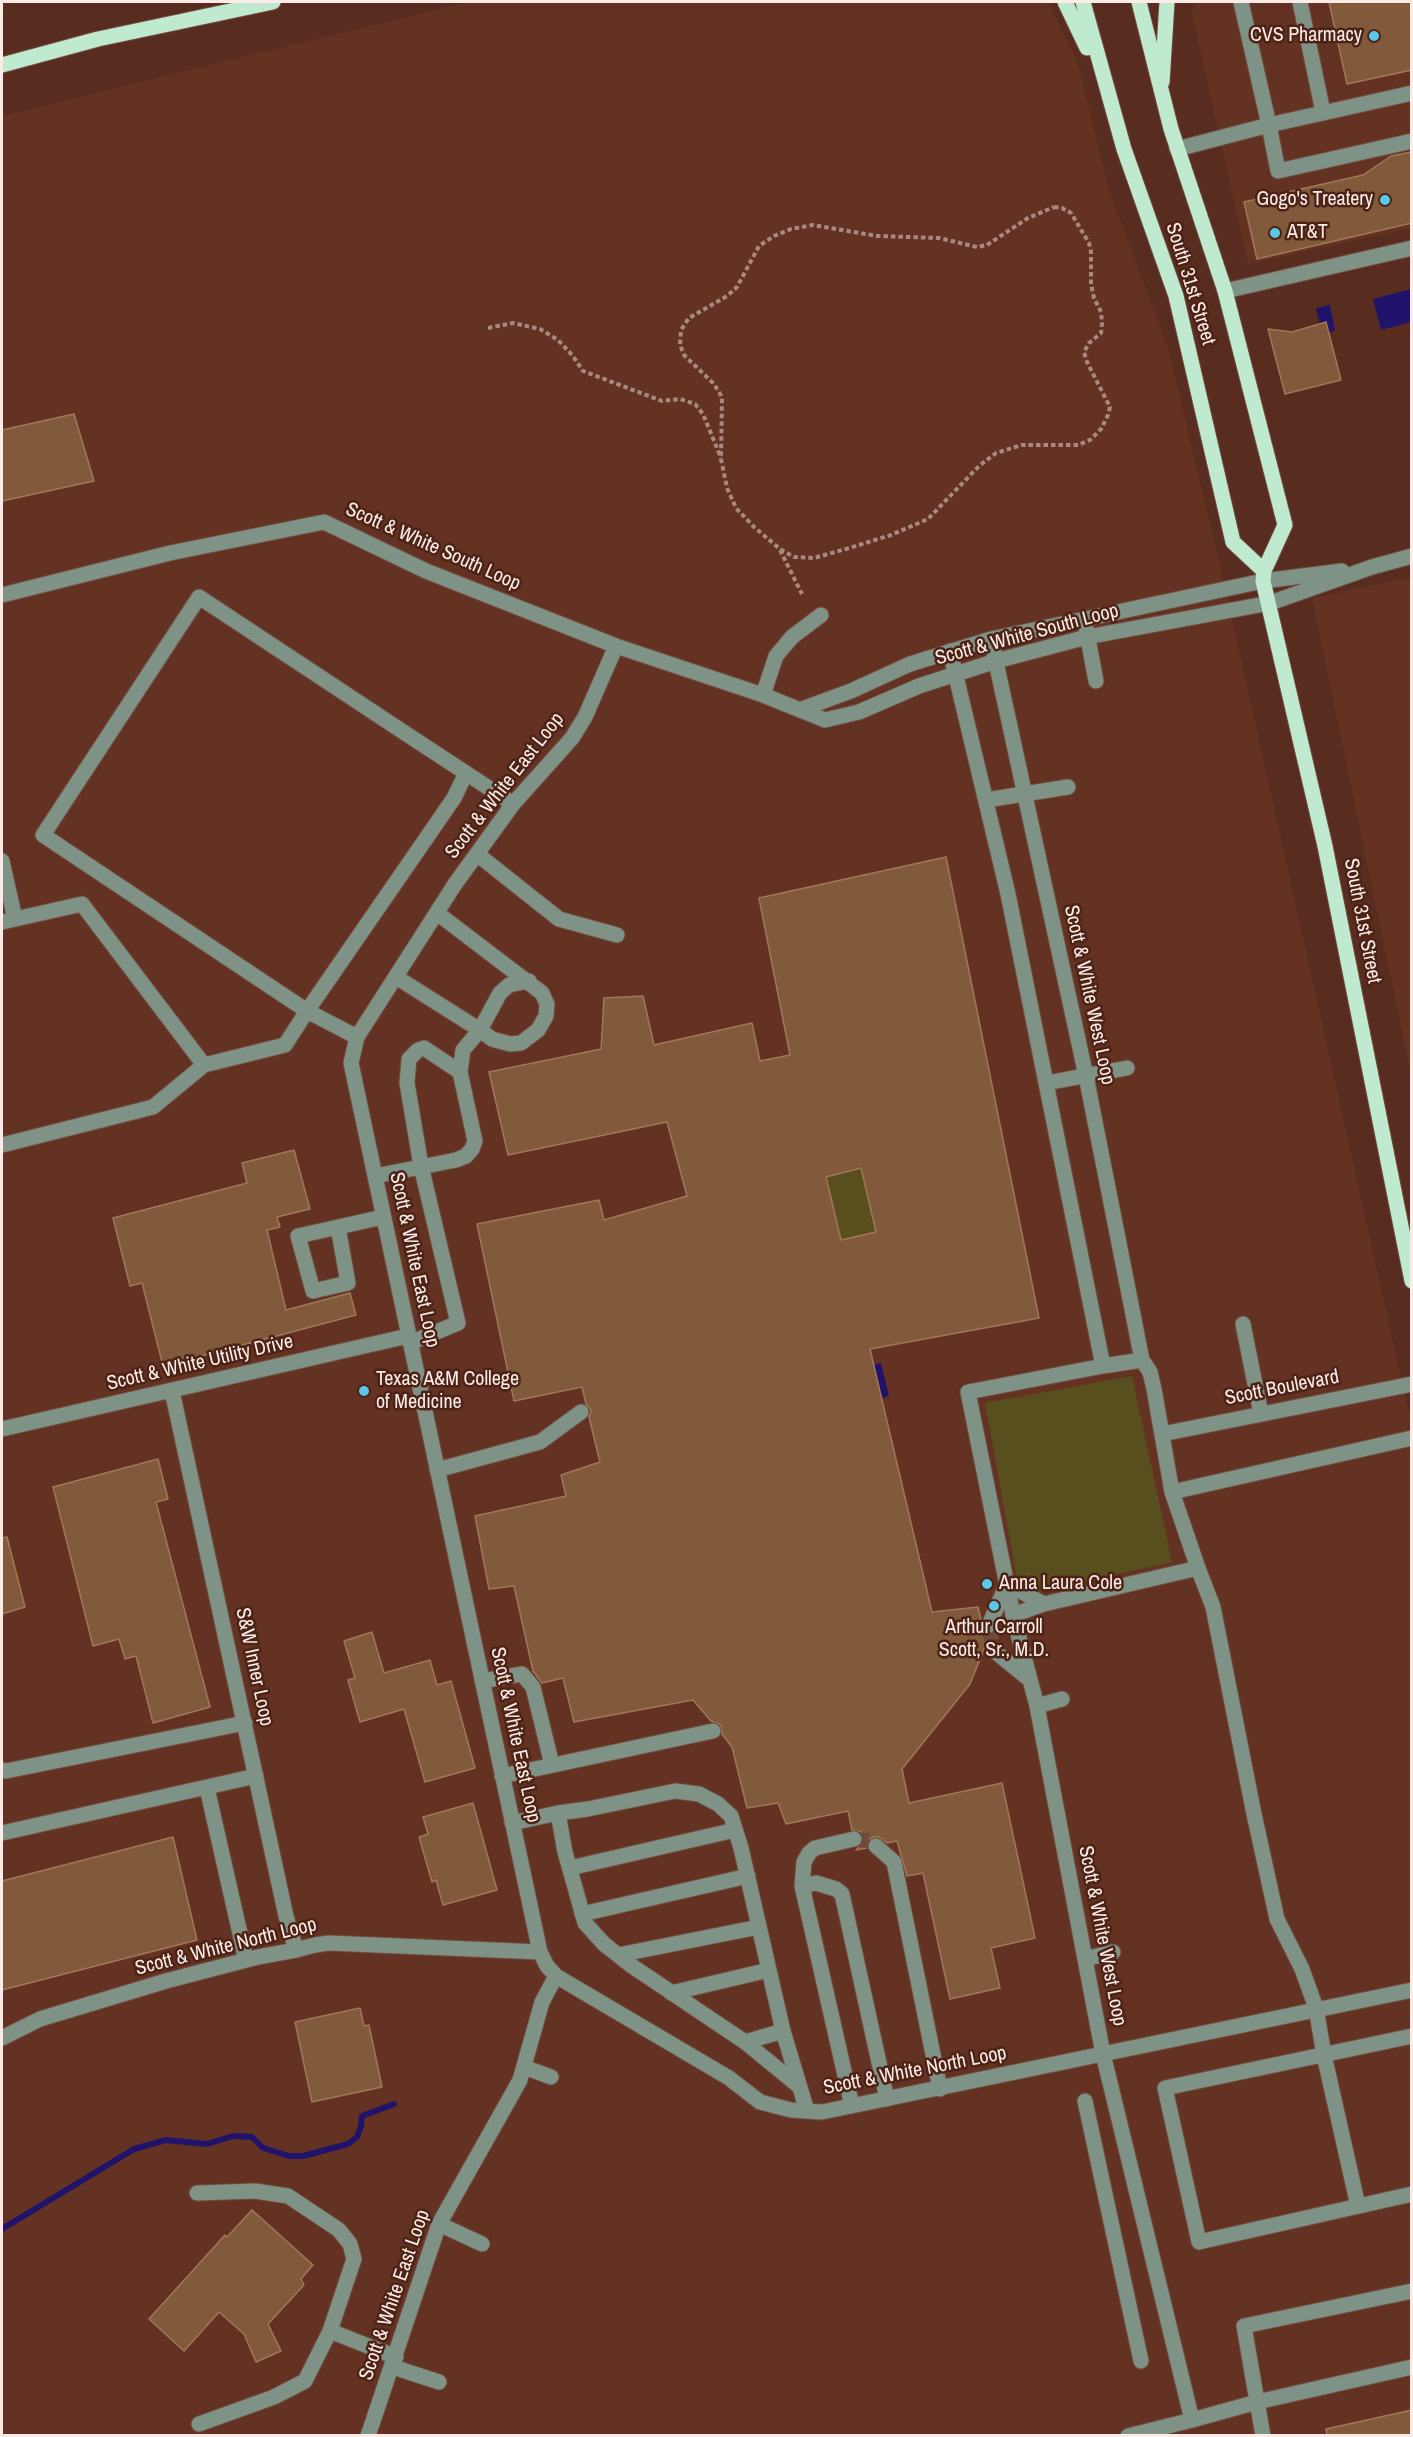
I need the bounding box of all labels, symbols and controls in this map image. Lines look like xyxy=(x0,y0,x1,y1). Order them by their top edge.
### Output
place label: CVS Pharmacy xyxy=(1250,24,1362,48)
marker: CVS Pharmacy xyxy=(1367,29,1381,43)
place label: Gogo's Treatery xyxy=(1257,188,1373,212)
marker: Gogo's Treatery xyxy=(1378,193,1392,207)
street label: South 31st Street xyxy=(1160,220,1220,348)
place label: AT&T xyxy=(1287,221,1328,245)
marker: AT&T xyxy=(1268,226,1282,240)
street label: Scott & White South Loop xyxy=(342,498,524,596)
street label: Scott & White South Loop xyxy=(933,599,1121,671)
street label: Scott & White East Loop xyxy=(441,708,569,864)
street label: South 31st Street xyxy=(1338,857,1386,985)
street label: Scott & White West Loop xyxy=(1058,903,1120,1087)
street label: Scott & White East Loop xyxy=(384,1170,444,1350)
street label: Scott & White Utility Drive xyxy=(104,1330,296,1396)
street label: Scott Boulevard xyxy=(1223,1365,1341,1411)
place label: Texas A&M College of Medicine xyxy=(376,1368,519,1415)
marker: Texas A&M College of Medicine xyxy=(357,1384,371,1398)
place label: Anna Laura Cole xyxy=(999,1572,1122,1596)
marker: Anna Laura Cole xyxy=(980,1577,994,1591)
marker: Arthur Carroll Scott, Sr., M.D. xyxy=(987,1599,1001,1613)
street label: S&W Inner Loop xyxy=(230,1606,278,1728)
place label: Arthur Carroll Scott, Sr., M.D. xyxy=(939,1616,1049,1663)
street label: Scott & White East Loop xyxy=(485,1645,545,1825)
street label: Scott & White West Loop xyxy=(1073,1844,1131,2028)
street label: Scott & White North Loop xyxy=(133,1913,319,1981)
street label: Scott & White North Loop xyxy=(821,2041,1009,2101)
street label: Scott & White East Loop xyxy=(355,2207,435,2383)

